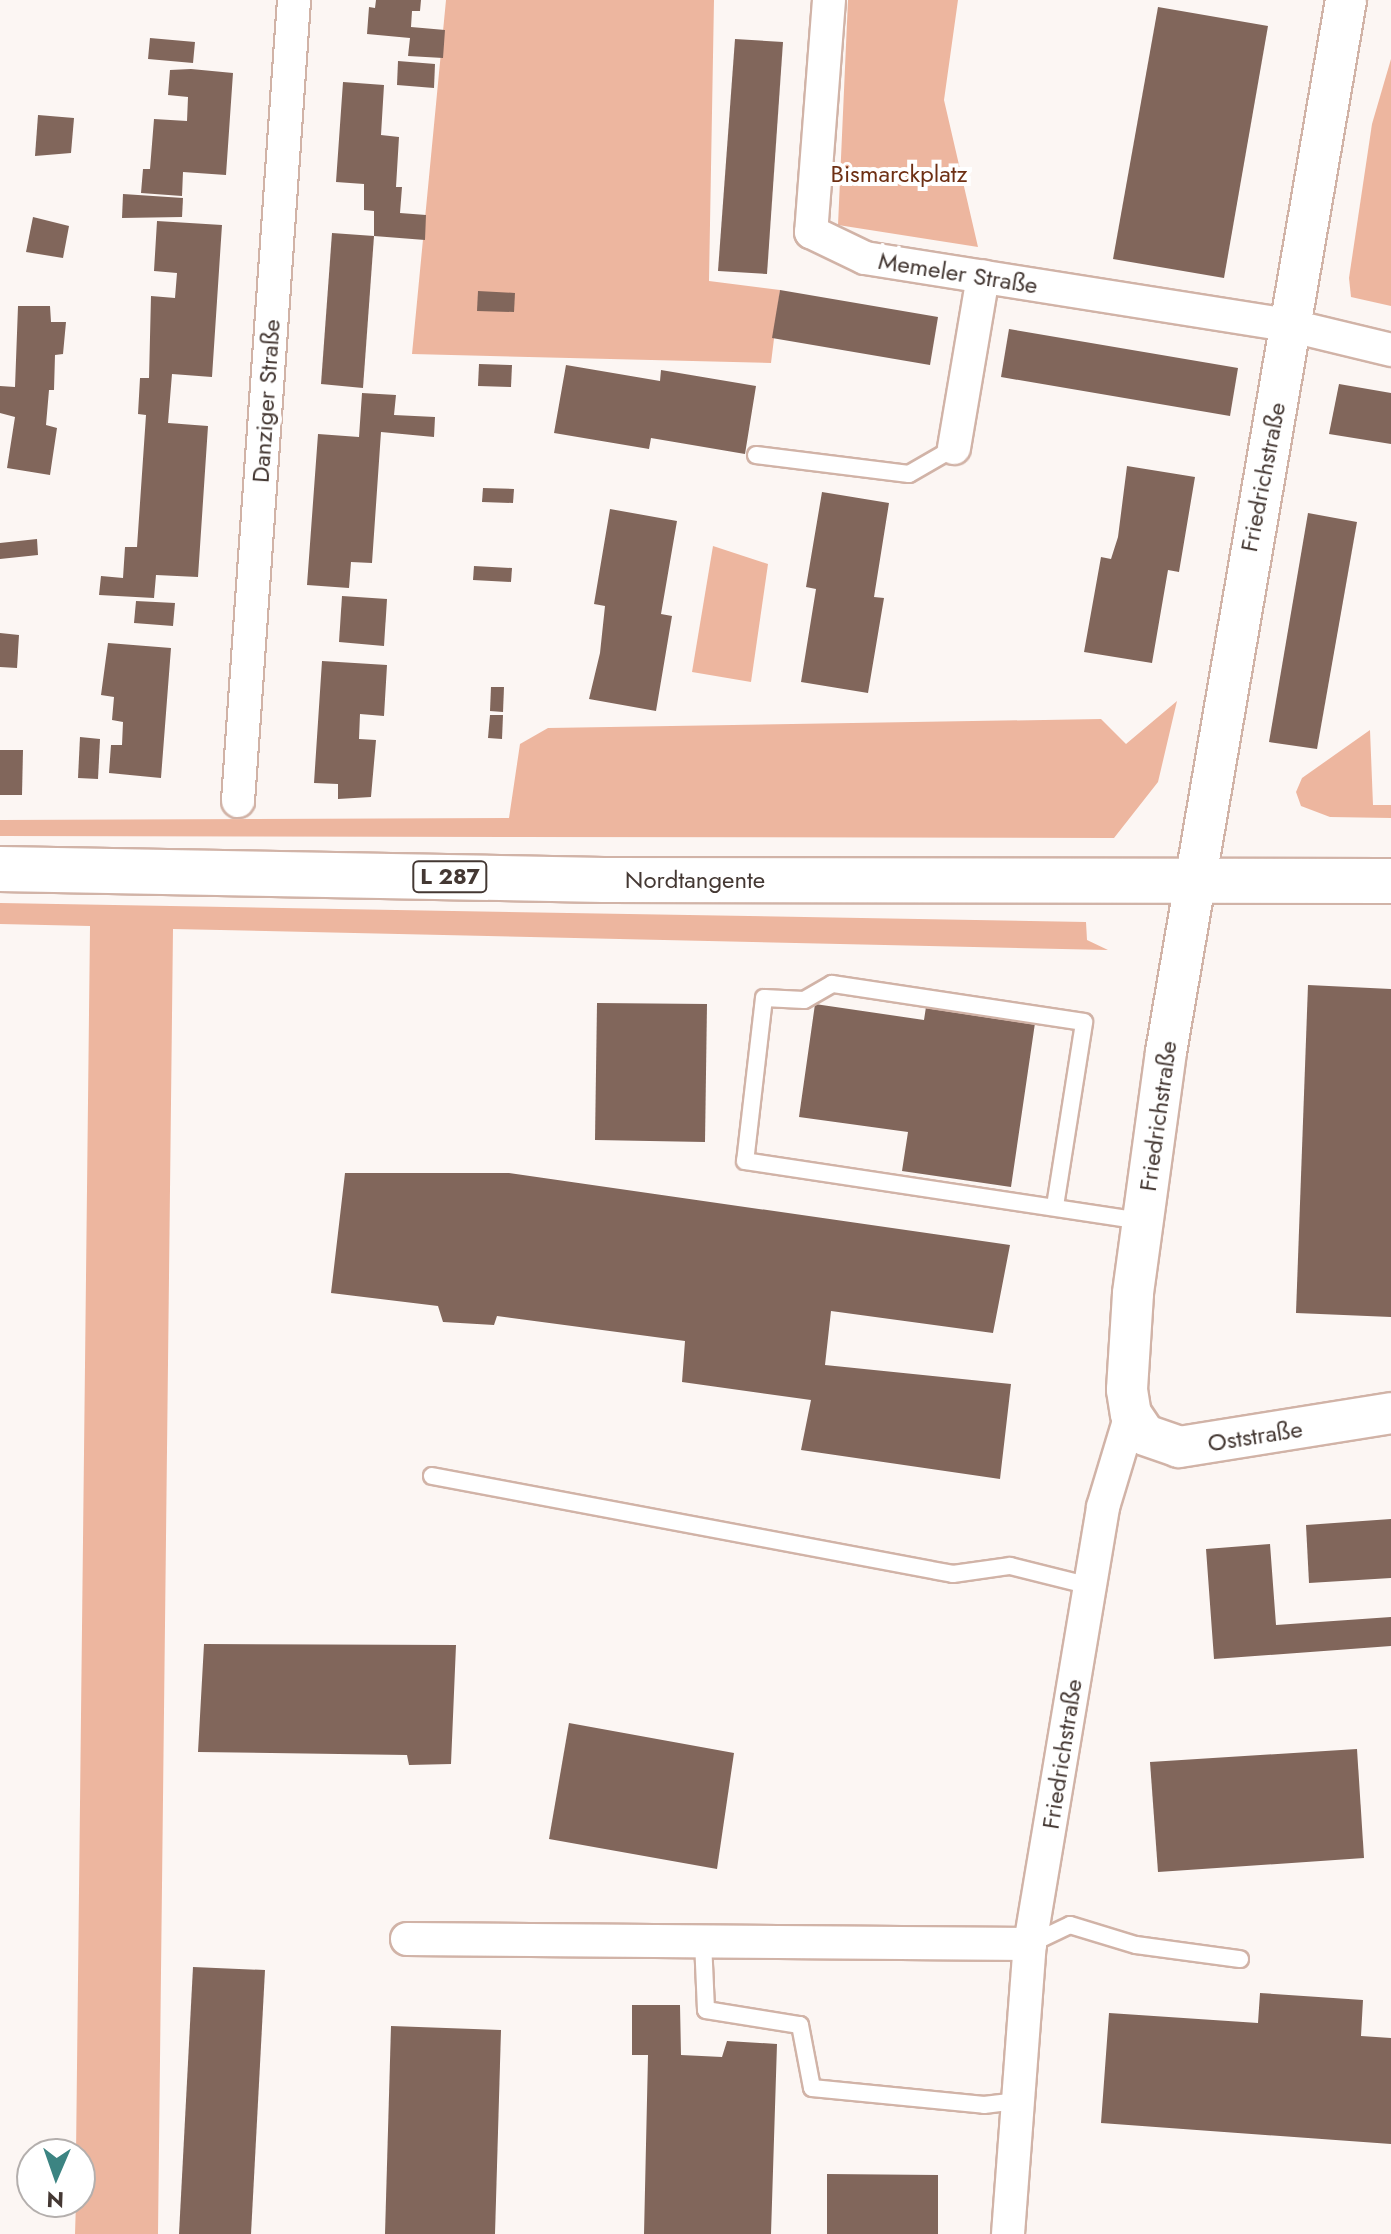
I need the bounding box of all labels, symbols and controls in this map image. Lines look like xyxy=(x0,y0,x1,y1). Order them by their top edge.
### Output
park label: Bismarckplatz xyxy=(830,160,968,188)
street label: Memeler Straße xyxy=(876,246,1040,300)
street label: Danziger Straße xyxy=(246,318,286,484)
street label: Friedrichstraße xyxy=(1234,400,1292,554)
road number: L 287 xyxy=(412,859,488,895)
street label: Nordtangente xyxy=(625,866,765,894)
street label: Friedrichstraße xyxy=(1133,1039,1183,1193)
street label: Oststraße xyxy=(1206,1414,1304,1458)
street label: Friedrichstraße xyxy=(1036,1677,1088,1831)
north arrow xyxy=(16,2138,96,2218)
text: N xyxy=(46,2184,65,2216)

